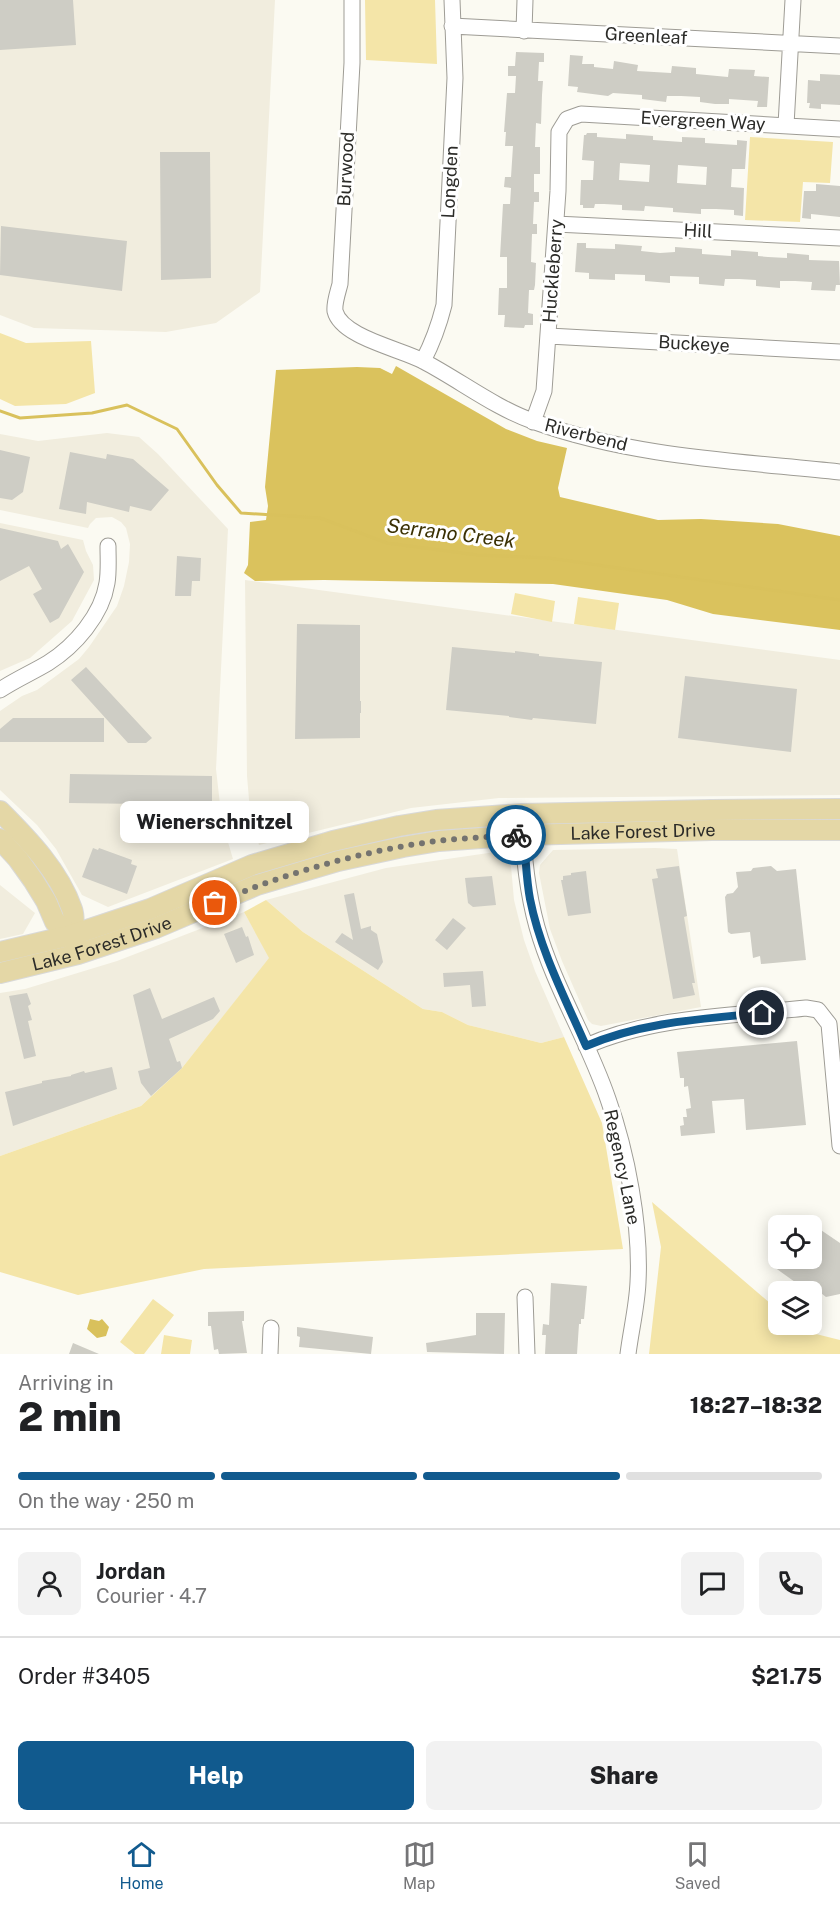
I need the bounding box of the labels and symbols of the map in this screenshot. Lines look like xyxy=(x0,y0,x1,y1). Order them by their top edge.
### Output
street label: Greenleaf xyxy=(604,23,688,48)
street label: Evergreen Way xyxy=(640,107,766,134)
street label: Burwood xyxy=(333,131,358,207)
street label: Longden xyxy=(437,145,462,219)
street label: Huckleberry xyxy=(538,218,567,324)
street label: Hill xyxy=(683,219,713,242)
street label: Buckeye xyxy=(658,331,730,356)
street label: Riverbend xyxy=(542,414,630,455)
water label: Serrano Creek xyxy=(385,513,517,553)
callout: Wienerschnitzel xyxy=(121,801,310,843)
courier xyxy=(486,805,546,865)
street label: Lake Forest Drive xyxy=(570,819,716,844)
pin xyxy=(189,877,240,928)
street label: Lake Forest Drive xyxy=(30,912,175,975)
pin xyxy=(736,987,787,1038)
street label: Regency Lane xyxy=(600,1107,645,1227)

